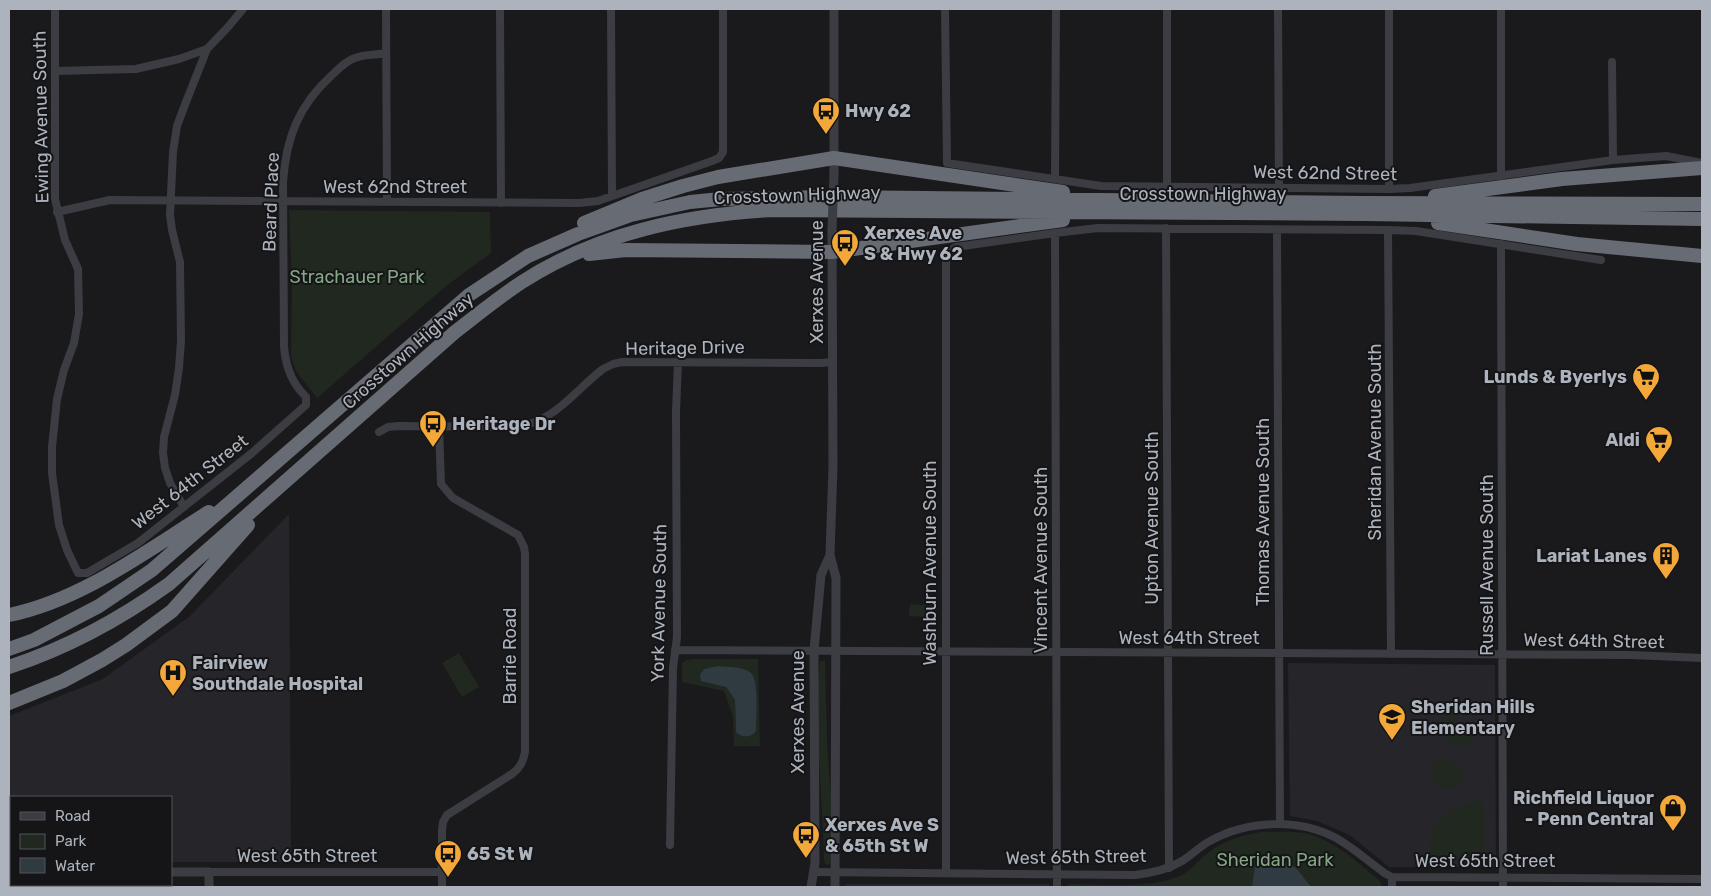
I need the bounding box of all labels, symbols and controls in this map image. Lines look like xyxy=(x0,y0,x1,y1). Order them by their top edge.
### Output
street label: Ewing Avenue South xyxy=(28,30,54,204)
bus stop icon: Hwy 62 xyxy=(811,96,841,135)
place label: Hwy 62 xyxy=(845,100,911,122)
street label: Beard Place xyxy=(258,152,284,252)
street label: West 62nd Street xyxy=(1253,161,1397,185)
street label: West 62nd Street xyxy=(323,176,467,198)
street label: Crosstown Highway xyxy=(713,181,881,209)
street label: Crosstown Highway xyxy=(1120,183,1286,205)
street label: Xerxes Avenue xyxy=(806,220,828,344)
place label: Xerxes Ave S & Hwy 62 xyxy=(864,222,963,265)
bus stop icon: Xerxes Ave S & Hwy 62 xyxy=(830,228,860,267)
park label: Strachauer Park xyxy=(290,266,425,288)
street label: Crosstown Highway xyxy=(338,288,478,414)
street label: Heritage Drive xyxy=(625,336,745,360)
street label: Sheridan Avenue South xyxy=(1364,344,1386,540)
supermarket icon: Lunds & Byerlys xyxy=(1631,362,1661,401)
place label: Lunds & Byerlys xyxy=(1483,366,1627,388)
bus stop icon: Heritage Dr xyxy=(418,409,448,448)
place label: Heritage Dr xyxy=(452,413,555,435)
street label: Thomas Avenue South xyxy=(1252,418,1274,606)
supermarket icon: Aldi xyxy=(1644,425,1674,464)
place label: Aldi xyxy=(1605,429,1640,451)
street label: West 64th Street xyxy=(128,430,252,534)
street label: Upton Avenue South xyxy=(1141,431,1163,605)
street label: Washburn Avenue South xyxy=(919,460,941,666)
street label: Vincent Avenue South xyxy=(1030,467,1052,653)
street label: Russell Avenue South xyxy=(1476,474,1498,656)
street label: York Avenue South xyxy=(647,524,671,682)
building icon: Lariat Lanes xyxy=(1651,541,1681,580)
place label: Lariat Lanes xyxy=(1536,545,1647,567)
street label: Barrie Road xyxy=(499,607,521,705)
street label: West 64th Street xyxy=(1118,627,1260,649)
street label: West 64th Street xyxy=(1523,629,1665,653)
street label: Xerxes Avenue xyxy=(787,650,809,774)
place label: Fairview Southdale Hospital xyxy=(192,652,363,695)
hospital icon: Fairview Southdale Hospital xyxy=(158,658,188,697)
place label: Sheridan Hills Elementary xyxy=(1411,696,1535,739)
school or university icon: Sheridan Hills Elementary xyxy=(1377,702,1407,741)
place label: Richfield Liquor - Penn Central xyxy=(1513,787,1654,830)
shop icon: Richfield Liquor - Penn Central xyxy=(1658,793,1688,832)
legend xyxy=(10,796,172,886)
text: Road xyxy=(55,807,91,825)
place label: Xerxes Ave S & 65th St W xyxy=(825,814,939,857)
bus stop icon: Xerxes Ave S & 65th St W xyxy=(791,820,821,859)
text: Park xyxy=(55,832,86,850)
bus stop icon: 65 St W xyxy=(433,839,463,878)
place label: 65 St W xyxy=(467,843,533,865)
street label: West 65th Street xyxy=(237,845,377,867)
street label: West 65th Street xyxy=(1005,845,1147,869)
park label: Sheridan Park xyxy=(1217,849,1334,871)
street label: West 65th Street xyxy=(1415,850,1555,872)
text: Water xyxy=(55,857,95,875)

